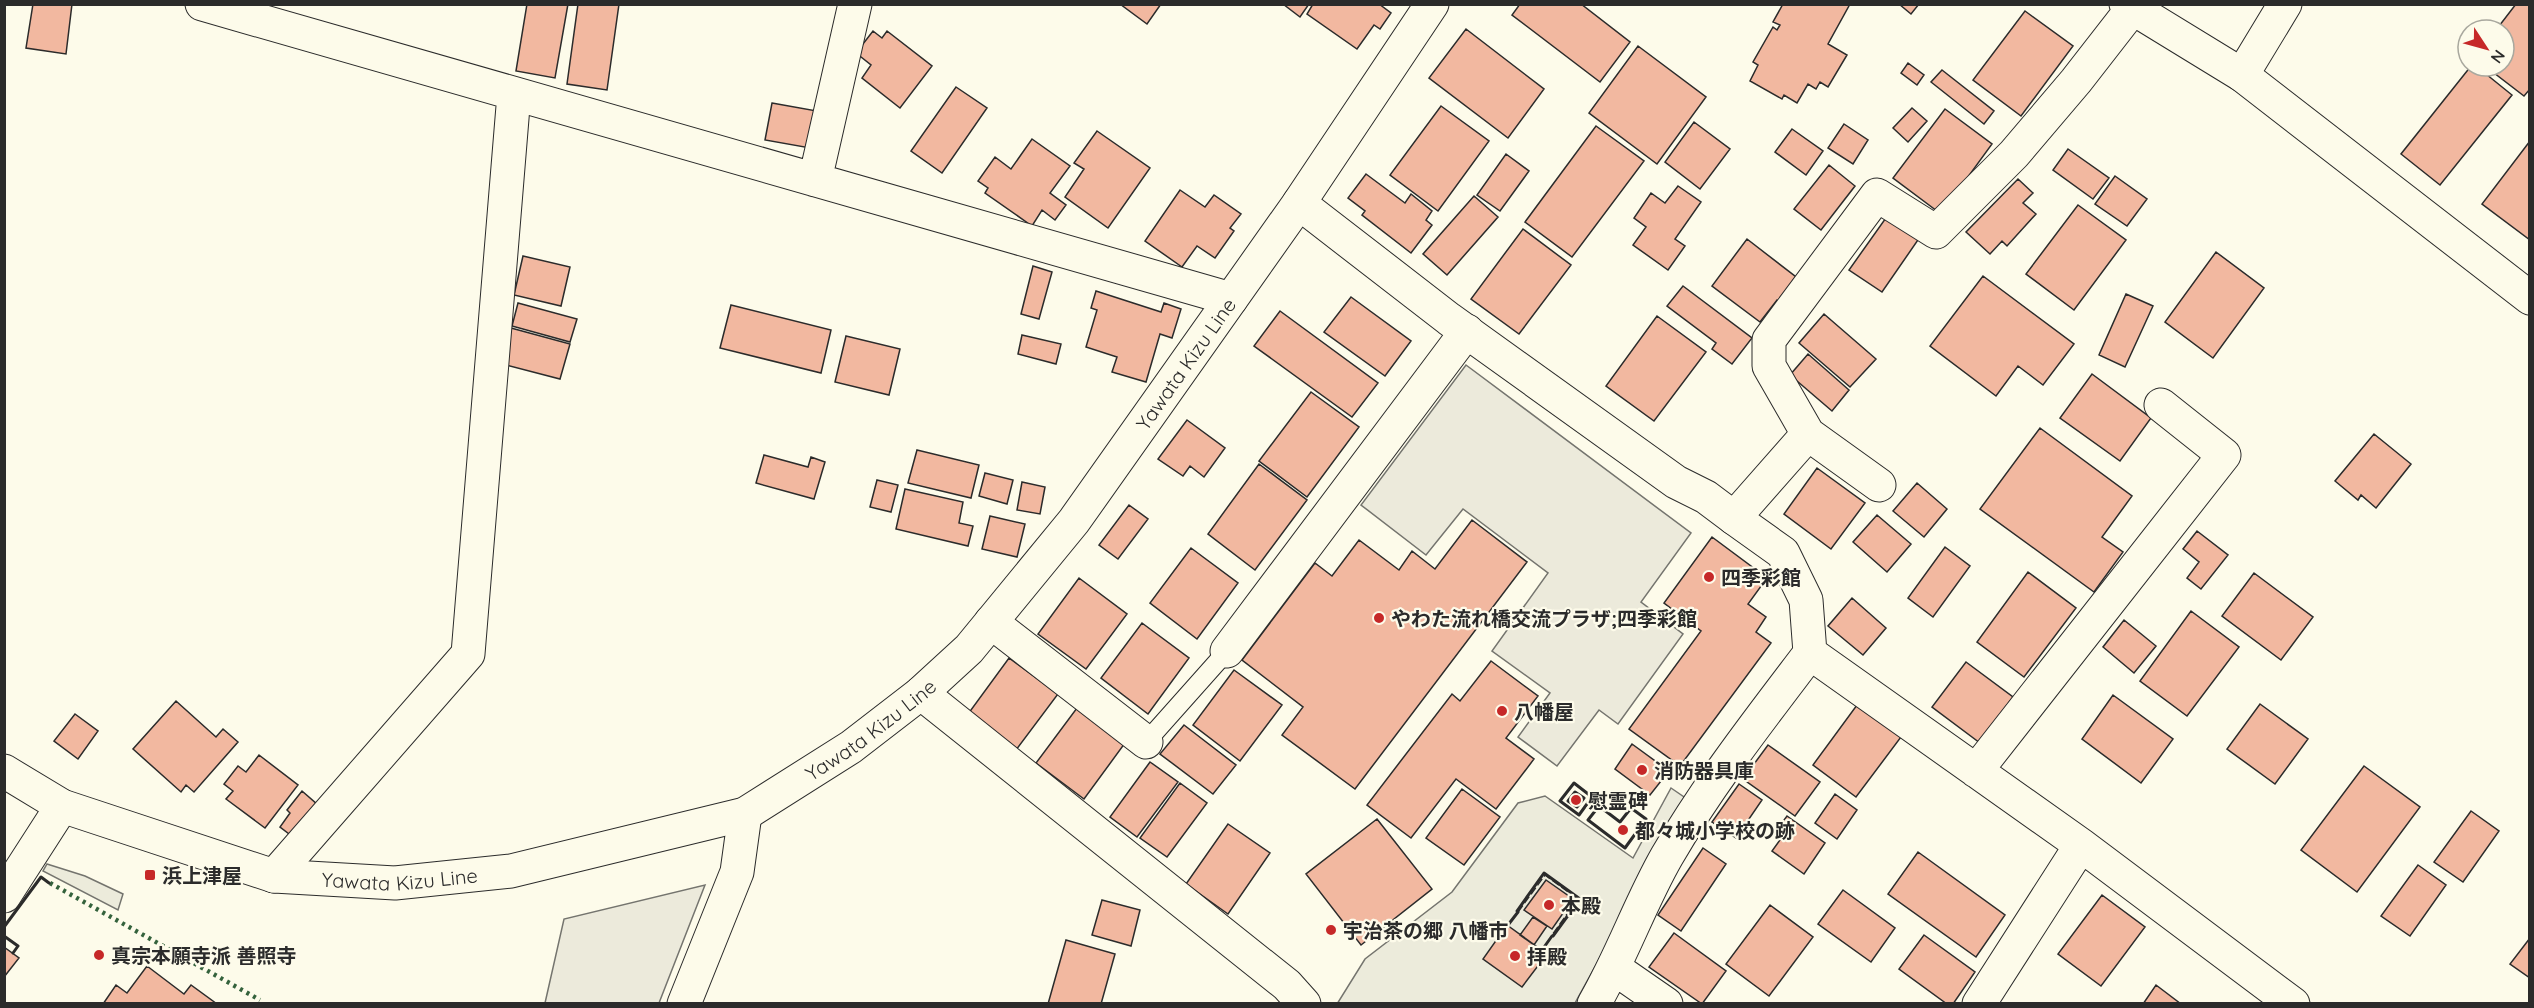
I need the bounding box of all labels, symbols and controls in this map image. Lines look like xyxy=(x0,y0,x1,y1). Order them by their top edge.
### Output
north arrow xyxy=(2456,18,2516,78)
text: N xyxy=(2487,46,2510,67)
street label: Yawata Kizu Line xyxy=(1130,293,1241,435)
place label: 四季彩館 xyxy=(1721,565,1801,590)
marker: 四季彩館 xyxy=(1702,570,1716,584)
place label: やわた流れ橋交流プラザ;四季彩館 xyxy=(1391,606,1697,631)
marker: やわた流れ橋交流プラザ;四季彩館 xyxy=(1372,611,1386,625)
street label: Yawata Kizu Line xyxy=(800,673,941,785)
place label: 八幡屋 xyxy=(1514,699,1574,724)
marker: 八幡屋 xyxy=(1495,704,1509,718)
place label: 消防器具庫 xyxy=(1654,758,1754,783)
marker: 消防器具庫 xyxy=(1635,763,1649,777)
place label: 慰霊碑 xyxy=(1588,788,1648,813)
marker: 慰霊碑 xyxy=(1569,793,1583,807)
place label: 都々城小学校の跡 xyxy=(1635,818,1795,843)
marker: 都々城小学校の跡 xyxy=(1616,823,1630,837)
street label: Yawata Kizu Line xyxy=(321,862,479,896)
place label: 浜上津屋 xyxy=(162,863,242,888)
marker: 浜上津屋 xyxy=(143,868,157,882)
place label: 本殿 xyxy=(1561,893,1601,918)
marker: 本殿 xyxy=(1542,898,1556,912)
place label: 宇治茶の郷 八幡市 xyxy=(1343,918,1509,943)
marker: 宇治茶の郷 八幡市 xyxy=(1324,923,1338,937)
place label: 真宗本願寺派 善照寺 xyxy=(111,943,297,968)
place label: 拝殿 xyxy=(1527,944,1567,969)
marker: 真宗本願寺派 善照寺 xyxy=(92,948,106,962)
marker: 拝殿 xyxy=(1508,949,1522,963)

